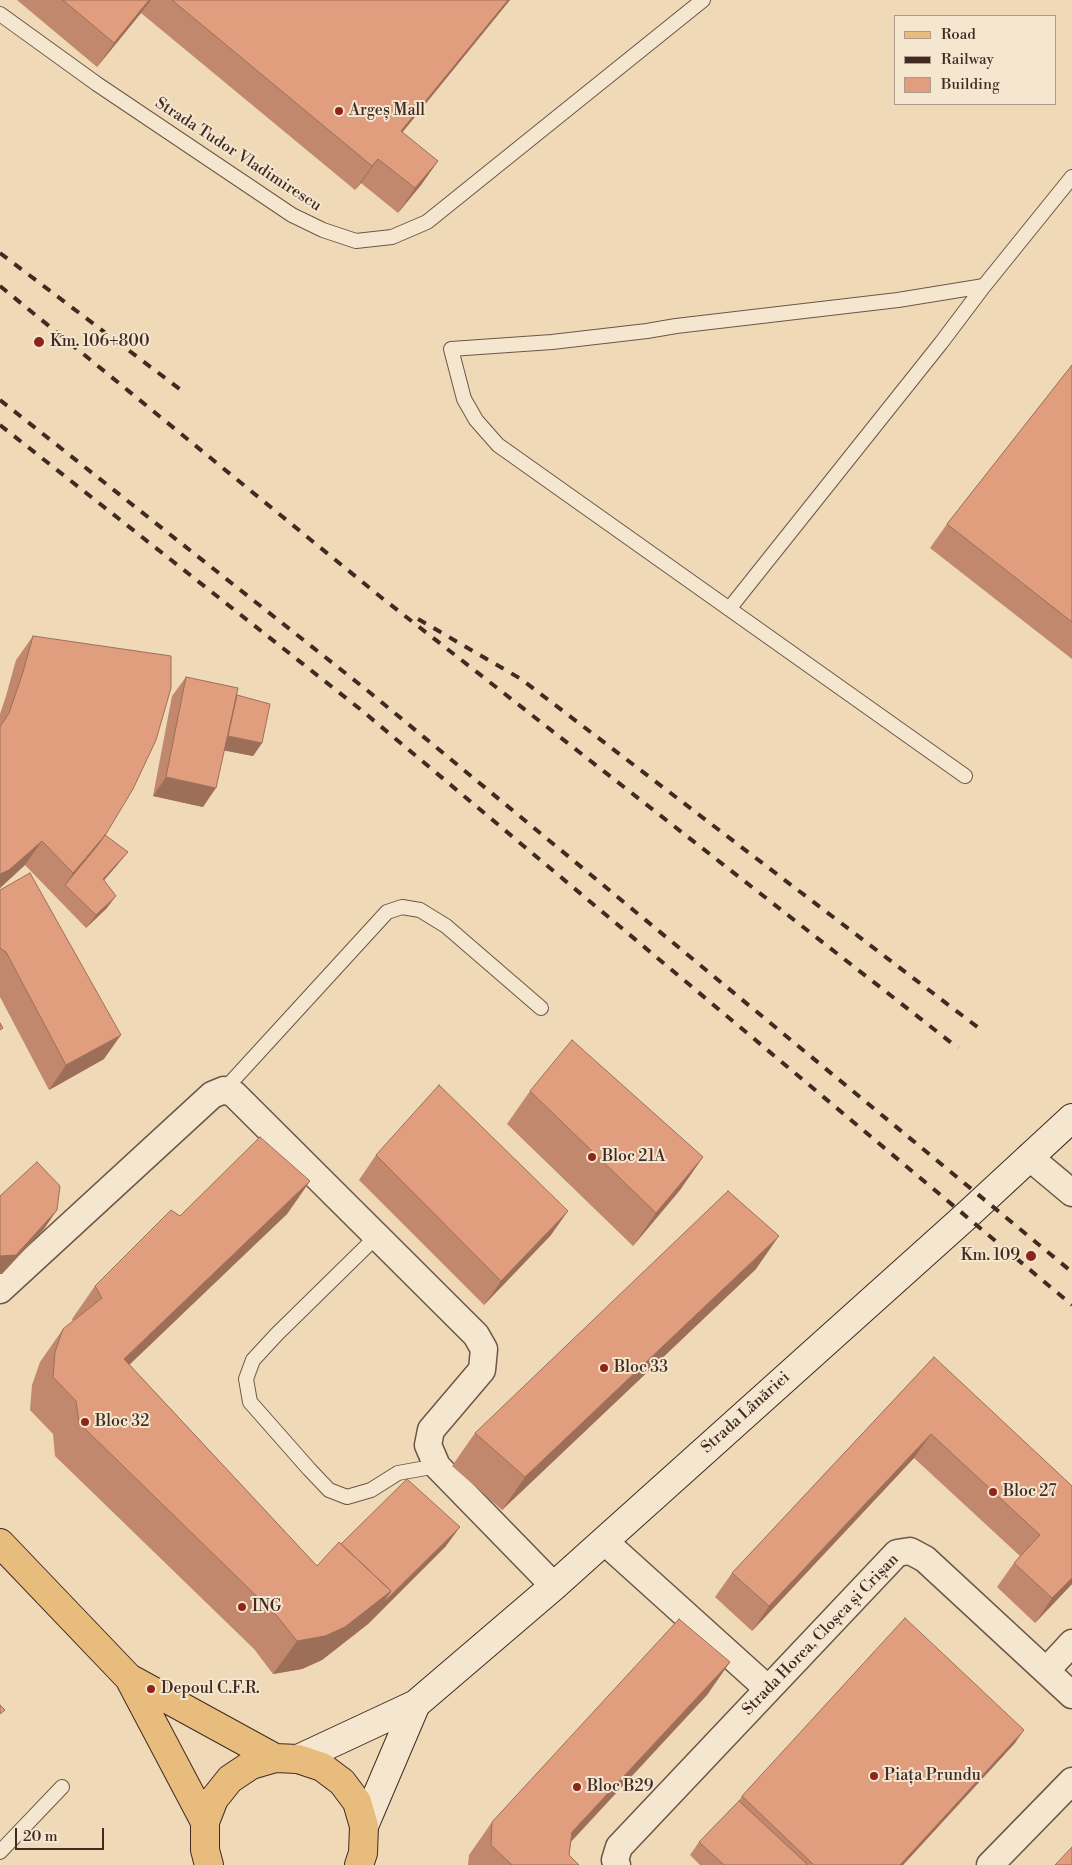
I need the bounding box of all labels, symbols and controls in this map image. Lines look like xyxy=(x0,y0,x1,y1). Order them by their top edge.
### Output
legend xyxy=(894,15,1057,105)
text: Road xyxy=(941,25,976,44)
text: Railway xyxy=(941,50,994,69)
text: Building xyxy=(941,75,1000,94)
street label: Strada Tudor Vladimirescu xyxy=(151,94,325,216)
place label: Argeș Mall xyxy=(349,101,425,121)
marker: Argeș Mall xyxy=(333,105,345,117)
place label: Km. 106+800 xyxy=(50,332,150,352)
marker: Km. 106+800 xyxy=(32,335,46,349)
place label: Bloc 21A xyxy=(602,1147,666,1167)
marker: Bloc 21A xyxy=(586,1151,598,1163)
place label: Km. 109 xyxy=(961,1246,1020,1266)
marker: Km. 109 xyxy=(1024,1249,1038,1263)
place label: Bloc 33 xyxy=(614,1358,668,1378)
marker: Bloc 33 xyxy=(598,1362,610,1374)
street label: Strada Lânăriei xyxy=(698,1368,794,1458)
place label: Bloc 32 xyxy=(95,1412,149,1432)
marker: Bloc 32 xyxy=(79,1416,91,1428)
place label: Bloc 27 xyxy=(1003,1482,1056,1502)
marker: Bloc 27 xyxy=(987,1486,999,1498)
street label: Strada Horea, Cloșca și Crișan xyxy=(739,1550,903,1720)
place label: ING xyxy=(252,1597,282,1617)
marker: ING xyxy=(236,1601,248,1613)
place label: Depoul C.F.R. xyxy=(161,1679,260,1699)
marker: Depoul C.F.R. xyxy=(145,1683,157,1695)
place label: Piața Prundu xyxy=(884,1766,981,1786)
marker: Piața Prundu xyxy=(868,1770,880,1782)
place label: Bloc B29 xyxy=(587,1777,653,1797)
marker: Bloc B29 xyxy=(571,1781,583,1793)
scale bar xyxy=(18,1818,106,1850)
text: 20 m xyxy=(23,1827,58,1846)

